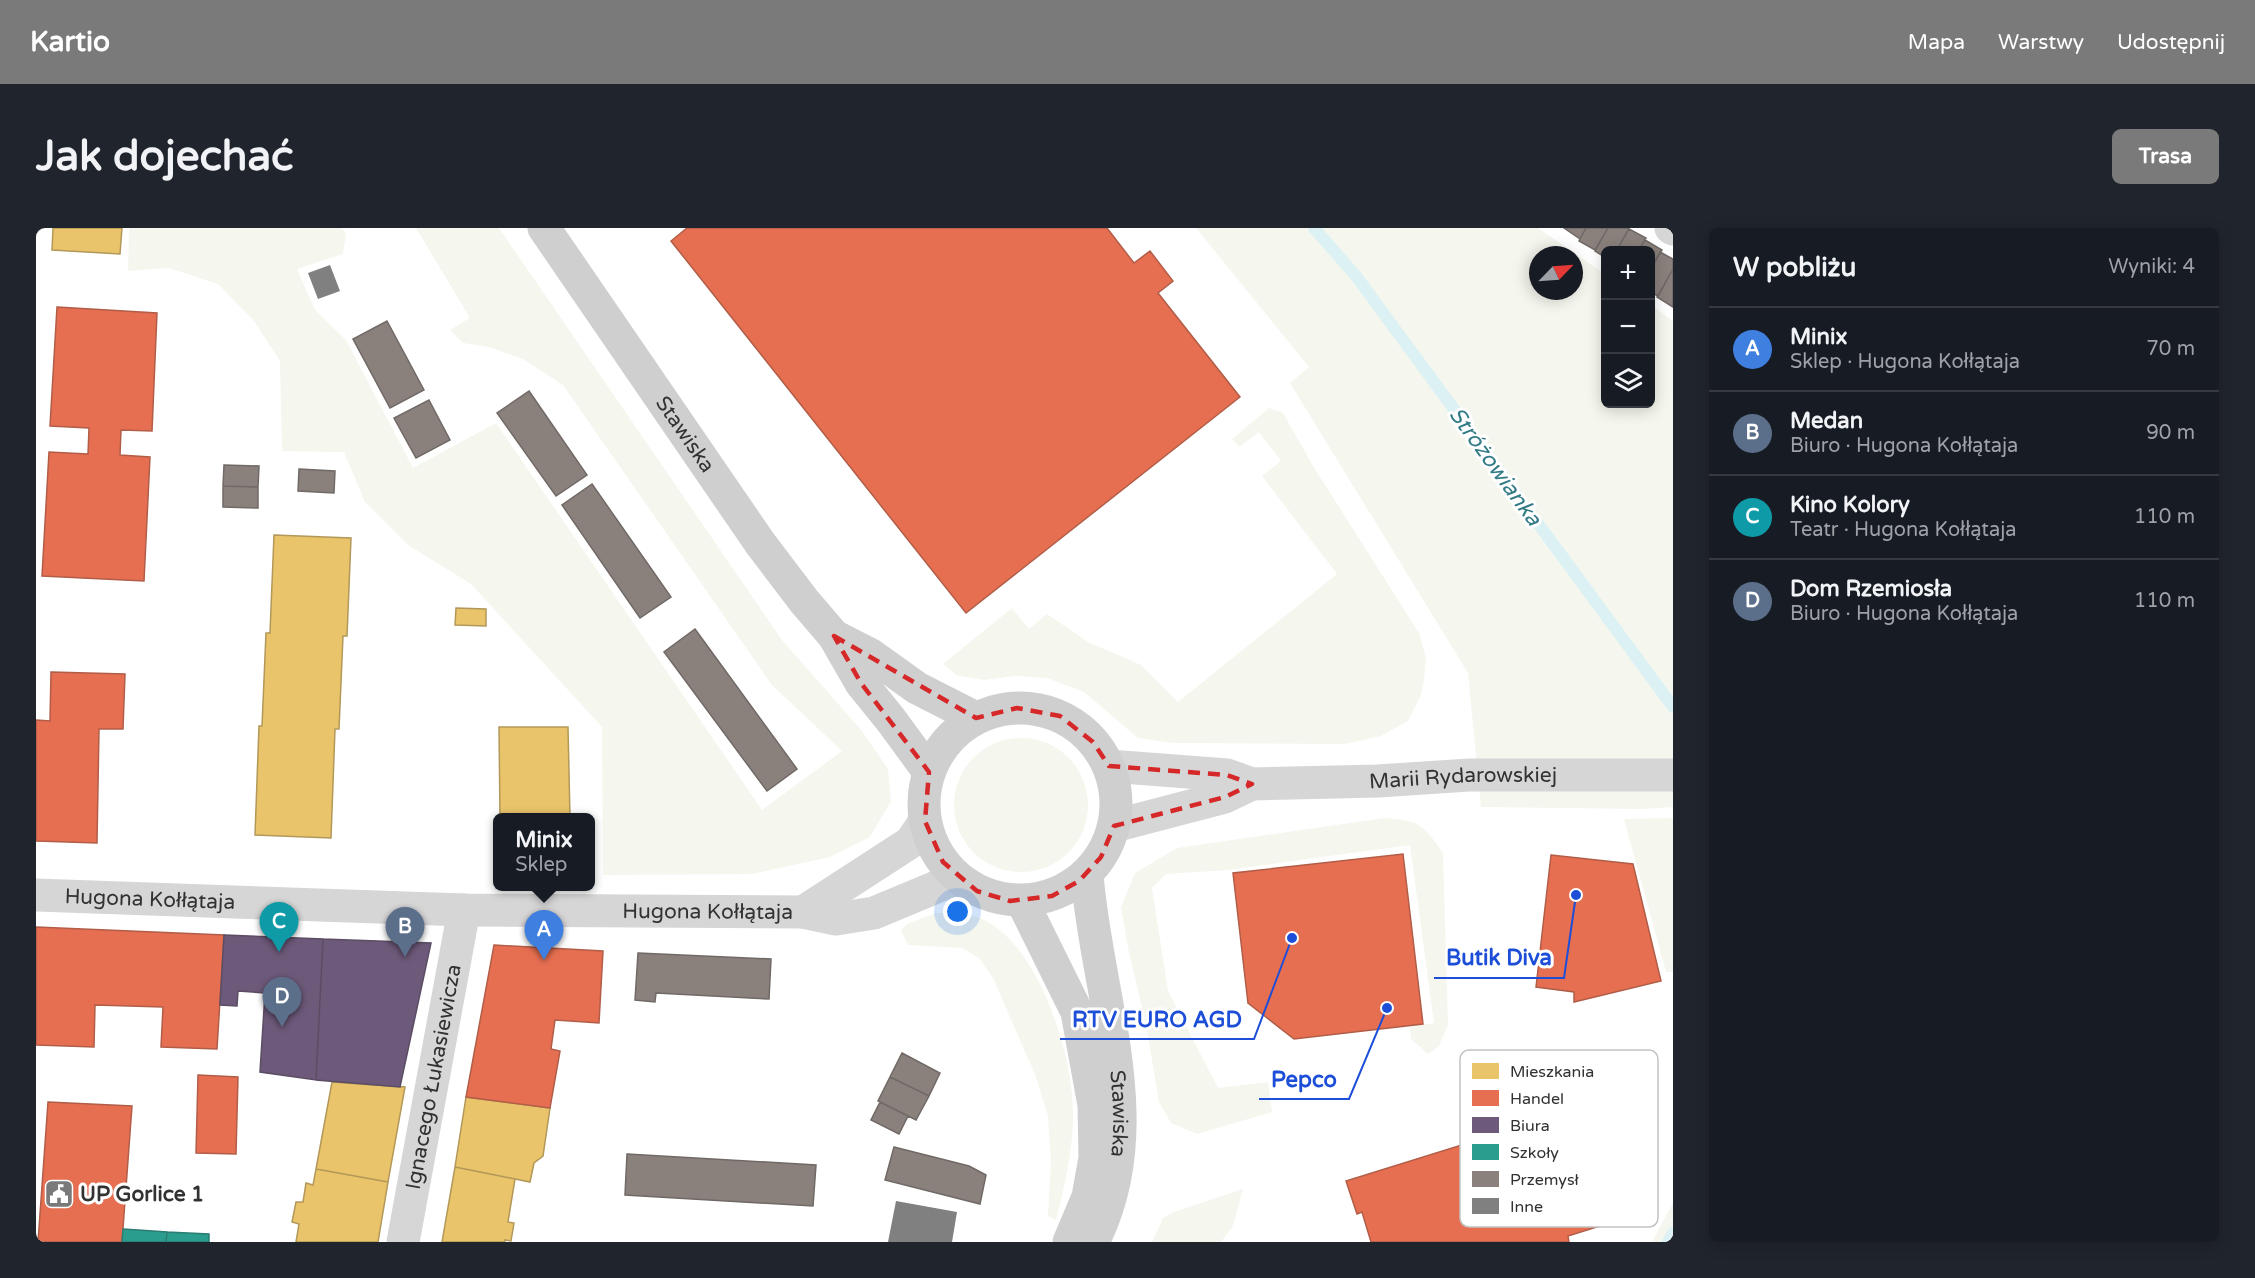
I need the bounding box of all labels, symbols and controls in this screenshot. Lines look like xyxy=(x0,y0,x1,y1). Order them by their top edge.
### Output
text: Kartio xyxy=(30,25,110,59)
text: Mapa xyxy=(1908,30,1965,55)
text: Warstwy xyxy=(1998,30,2084,55)
text: Udostępnij xyxy=(2117,30,2225,55)
button: Trasa xyxy=(2112,129,2219,184)
text: Jak dojechać xyxy=(36,131,293,182)
north arrow xyxy=(1529,246,1583,300)
map controls xyxy=(1601,246,1655,408)
button: + xyxy=(1601,246,1655,300)
text: W pobliżu xyxy=(1733,252,1856,283)
text: Wyniki: 4 xyxy=(2108,255,2195,279)
button: − xyxy=(1601,300,1655,354)
text: Minix xyxy=(1790,324,1847,350)
text: A xyxy=(1745,337,1760,361)
text: 70 m xyxy=(2146,337,2195,361)
text: Sklep · Hugona Kołłątaja xyxy=(1790,350,2020,374)
button: layers xyxy=(1601,354,1655,408)
street label: Stawiska xyxy=(650,391,720,477)
water label: Stróżowianka xyxy=(1444,402,1547,531)
text: Medan xyxy=(1790,408,1863,434)
text: B xyxy=(1746,421,1759,445)
text: 90 m xyxy=(2146,421,2195,445)
text: Biuro · Hugona Kołłątaja xyxy=(1790,434,2018,458)
text: Kino Kolory xyxy=(1790,492,1910,518)
text: C xyxy=(1746,505,1759,529)
text: 110 m xyxy=(2134,505,2195,529)
text: Teatr · Hugona Kołłątaja xyxy=(1790,518,2017,542)
text: Dom Rzemiosła xyxy=(1790,576,1952,602)
text: D xyxy=(1745,589,1760,613)
text: 110 m xyxy=(2134,589,2195,613)
text: Biuro · Hugona Kołłątaja xyxy=(1790,602,2018,626)
street label: Marii Rydarowskiej xyxy=(1368,763,1557,795)
popup xyxy=(493,813,595,891)
text: Minix xyxy=(515,827,573,853)
text: Sklep xyxy=(515,853,567,877)
street label: Hugona Kołłątaja xyxy=(64,884,236,915)
your location xyxy=(943,897,972,926)
street label: Hugona Kołłątaja xyxy=(622,899,793,925)
pin: C xyxy=(260,902,298,952)
pin: B xyxy=(386,908,424,957)
pin: A xyxy=(524,910,564,960)
callout: Butik Diva xyxy=(1434,938,1564,978)
text: Butik Diva xyxy=(1446,945,1552,971)
street label: Ignacego Łukasiewicza xyxy=(401,962,467,1192)
pin: D xyxy=(262,978,302,1027)
callout: RTV EURO AGD xyxy=(1060,999,1254,1039)
text: RTV EURO AGD xyxy=(1072,1007,1242,1033)
legend xyxy=(1460,1050,1658,1227)
callout: Pepco xyxy=(1259,1059,1349,1099)
text: Mieszkania xyxy=(1510,1062,1594,1082)
text: Pepco xyxy=(1271,1067,1337,1093)
street label: Stawiska xyxy=(1104,1069,1132,1158)
text: Handel xyxy=(1510,1089,1564,1109)
text: Biura xyxy=(1510,1116,1550,1136)
text: Szkoły xyxy=(1510,1143,1559,1163)
text: Przemysł xyxy=(1510,1170,1580,1190)
public building icon: UP Gorlice 1 xyxy=(43,1178,75,1210)
place label: UP Gorlice 1 xyxy=(80,1182,204,1207)
text: Inne xyxy=(1510,1197,1543,1217)

